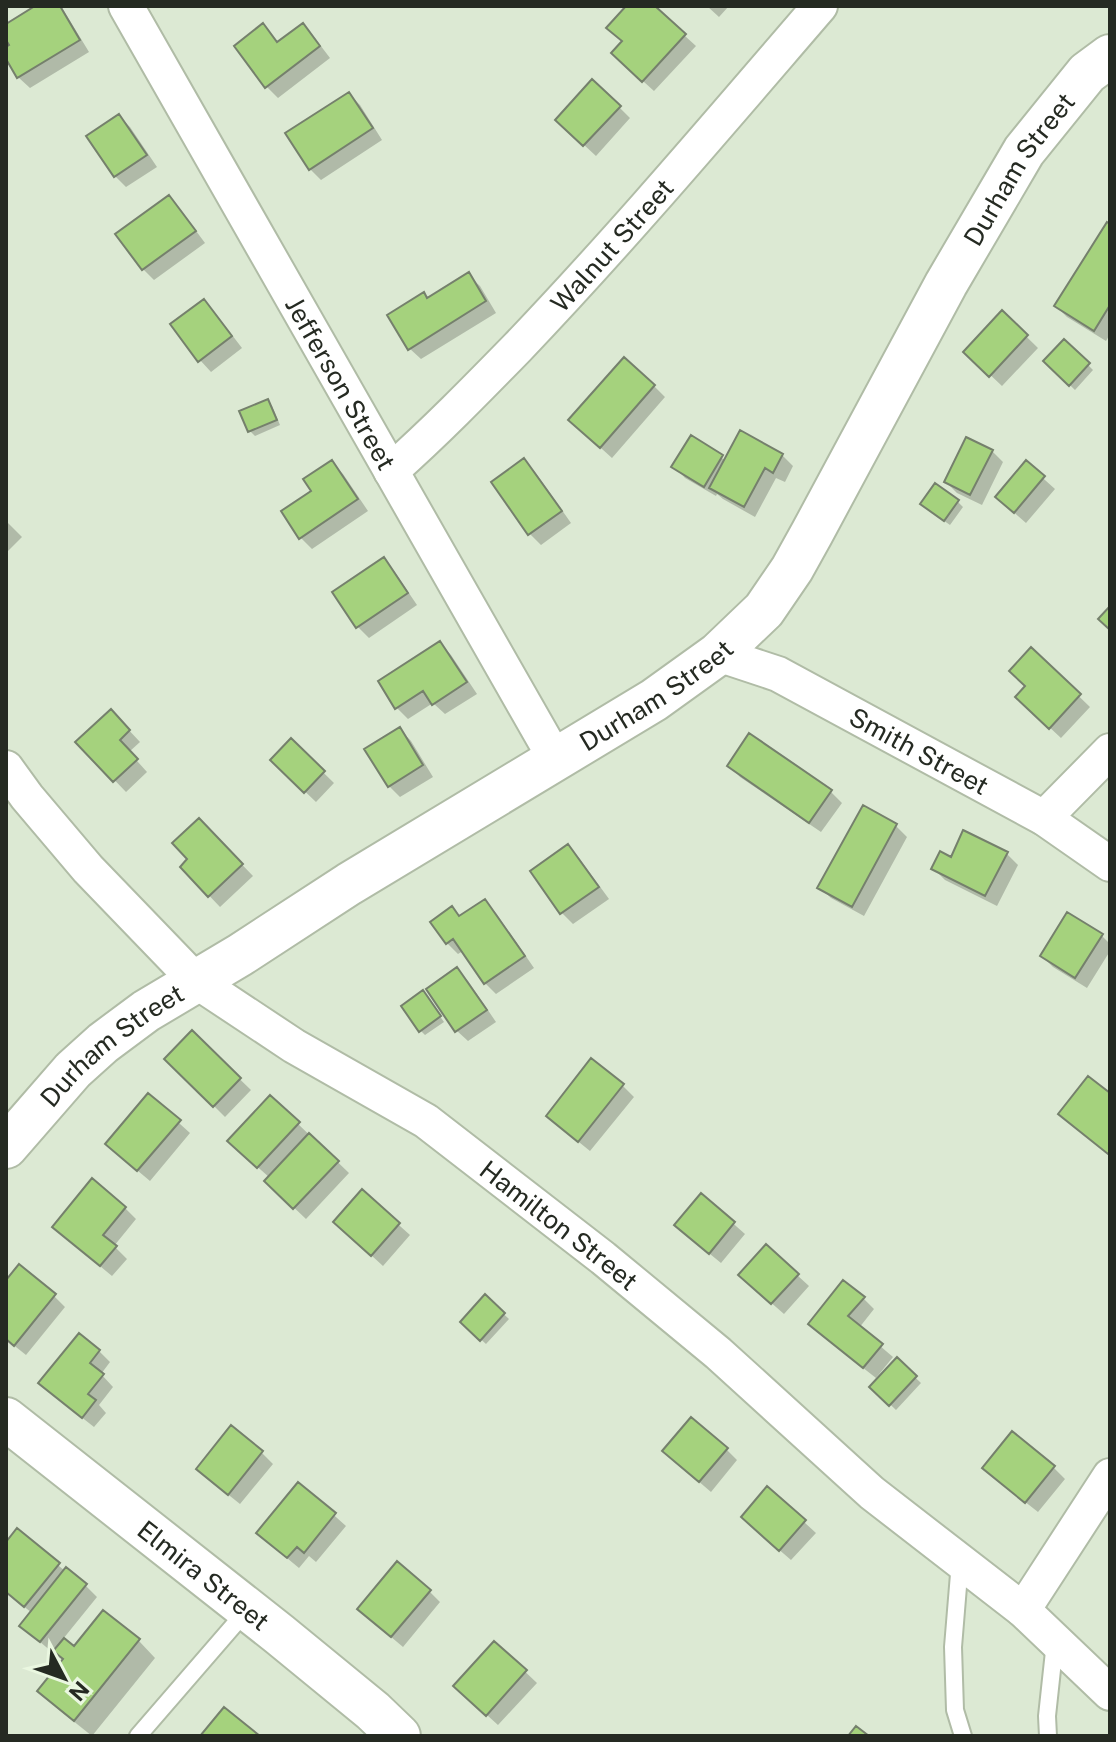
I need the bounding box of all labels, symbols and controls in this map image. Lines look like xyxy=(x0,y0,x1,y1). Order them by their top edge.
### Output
street label: Durham Street xyxy=(957,86,1081,251)
street label: Walnut Street xyxy=(544,172,679,318)
street label: Jefferson Street xyxy=(279,291,403,475)
street label: Durham Street xyxy=(574,633,739,757)
street label: Smith Street xyxy=(844,700,994,801)
street label: Durham Street xyxy=(33,977,189,1113)
street label: Hamilton Street xyxy=(474,1153,644,1296)
street label: Elmira Street xyxy=(132,1514,276,1636)
north arrow xyxy=(24,1638,104,1718)
text: N xyxy=(64,1676,95,1706)

